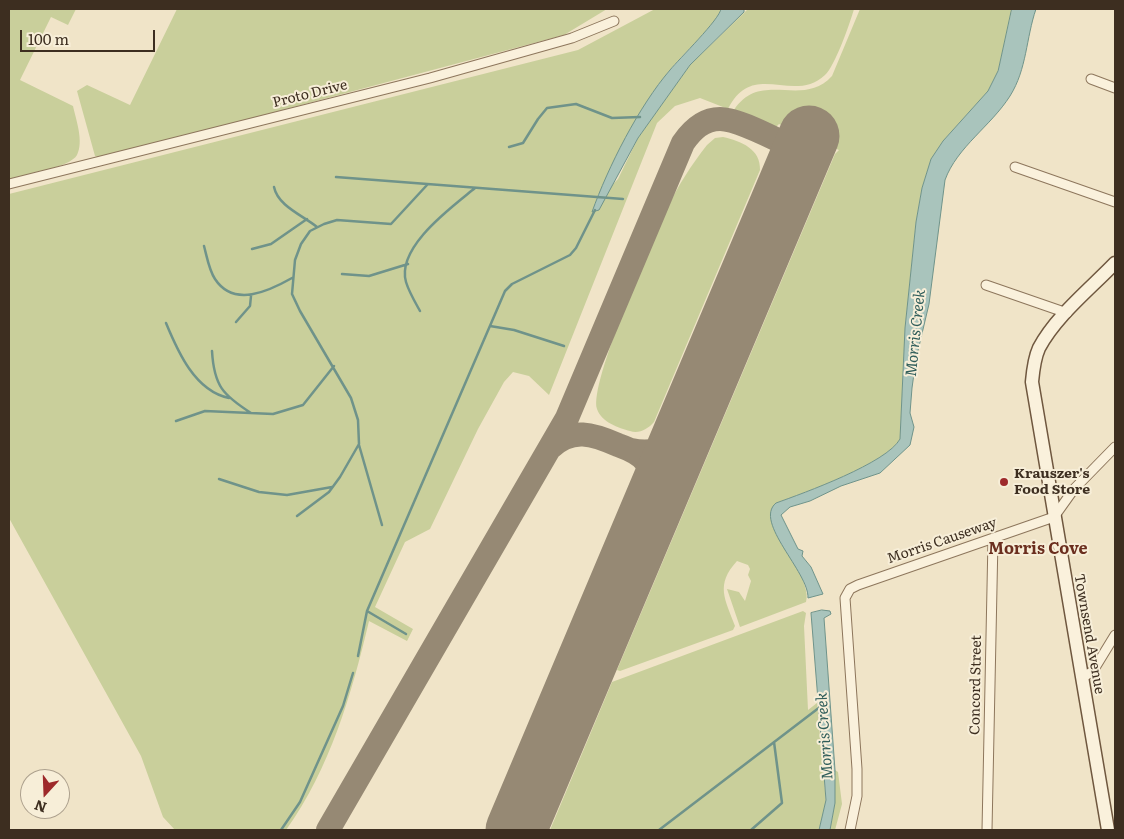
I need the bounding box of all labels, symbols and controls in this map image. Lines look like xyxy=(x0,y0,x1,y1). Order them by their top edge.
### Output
scale bar xyxy=(22,20,158,52)
text: 100 m xyxy=(28,27,69,50)
street label: Proto Drive xyxy=(271,77,349,111)
water label: Morris Creek xyxy=(902,289,930,377)
place label: Krauszer's Food Store xyxy=(1014,466,1090,498)
marker: Krauszer's Food Store xyxy=(998,476,1010,488)
street label: Morris Causeway xyxy=(885,514,999,568)
district label: Morris Cove xyxy=(988,539,1088,559)
street label: Townsend Avenue xyxy=(1070,573,1108,695)
street label: Concord Street xyxy=(967,635,985,735)
water label: Morris Creek xyxy=(813,692,837,780)
north arrow xyxy=(20,769,70,819)
text: N xyxy=(31,796,49,819)

